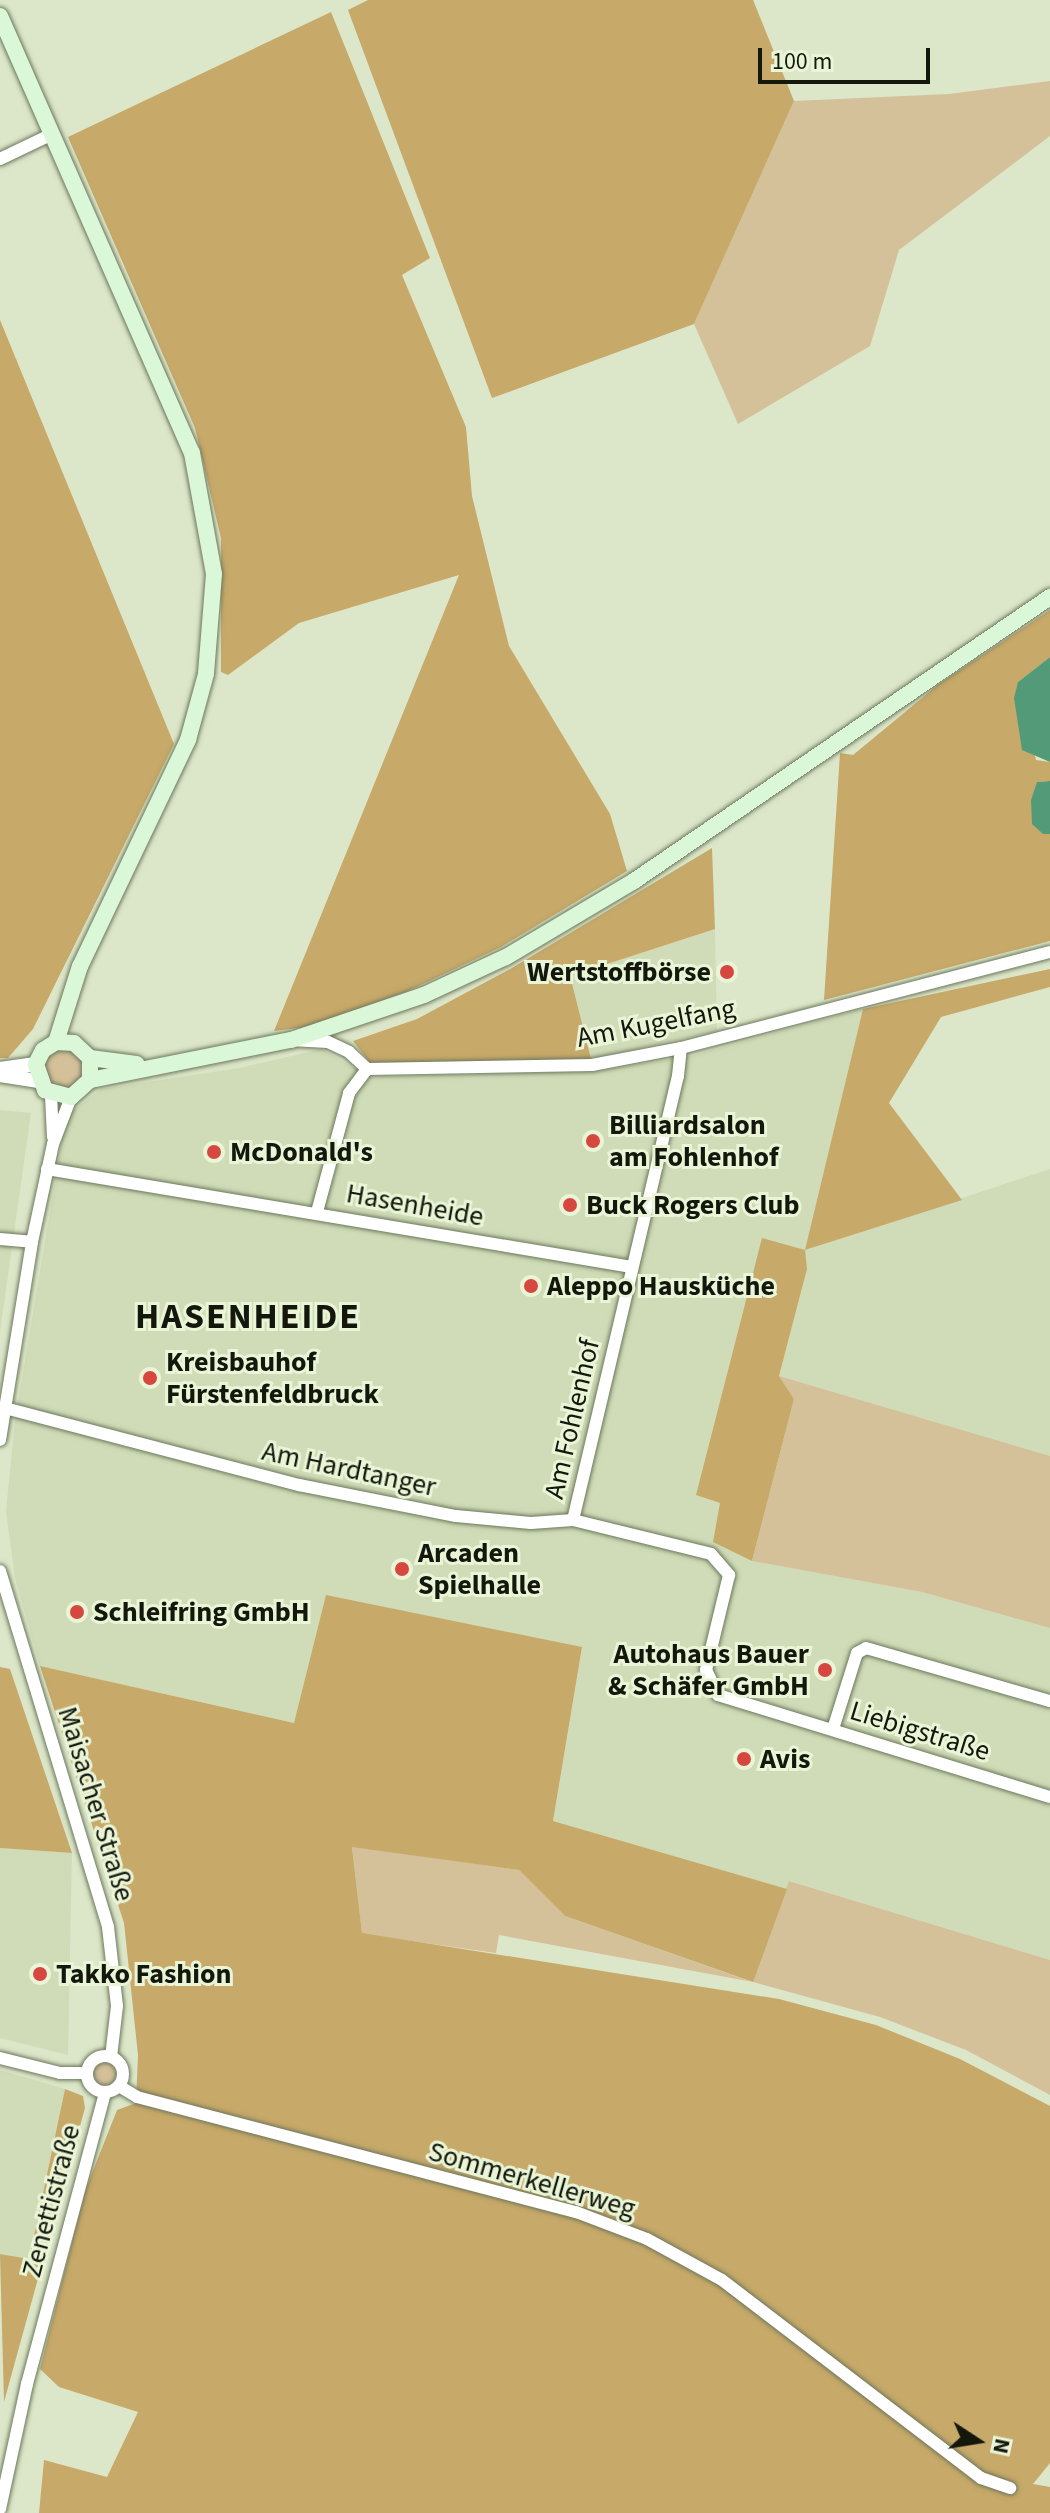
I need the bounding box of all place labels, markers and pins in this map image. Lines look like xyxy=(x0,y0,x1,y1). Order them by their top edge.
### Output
place label: Wertstoffbörse xyxy=(527,955,711,989)
marker: Wertstoffbörse xyxy=(718,963,736,981)
place label: Billiardsalon am Fohlenhof xyxy=(609,1108,779,1174)
marker: Billiardsalon am Fohlenhof xyxy=(584,1132,602,1150)
place label: McDonald's xyxy=(230,1135,373,1169)
marker: McDonald's xyxy=(205,1143,223,1161)
place label: Buck Rogers Club xyxy=(586,1188,799,1222)
marker: Buck Rogers Club xyxy=(561,1196,579,1214)
place label: Aleppo Hausküche xyxy=(547,1269,775,1303)
marker: Aleppo Hausküche xyxy=(522,1277,540,1295)
place label: Kreisbauhof Fürstenfeldbruck xyxy=(166,1345,379,1411)
marker: Kreisbauhof Fürstenfeldbruck xyxy=(141,1369,159,1387)
place label: Arcaden Spielhalle xyxy=(418,1536,541,1602)
marker: Arcaden Spielhalle xyxy=(393,1560,411,1578)
place label: Schleifring GmbH xyxy=(93,1595,310,1629)
marker: Schleifring GmbH xyxy=(68,1603,86,1621)
place label: Autohaus Bauer & Schäfer GmbH xyxy=(608,1637,809,1703)
marker: Autohaus Bauer & Schäfer GmbH xyxy=(816,1661,834,1679)
place label: Avis xyxy=(760,1742,810,1776)
marker: Avis xyxy=(735,1750,753,1768)
place label: Takko Fashion xyxy=(56,1957,232,1991)
marker: Takko Fashion xyxy=(31,1965,49,1983)

